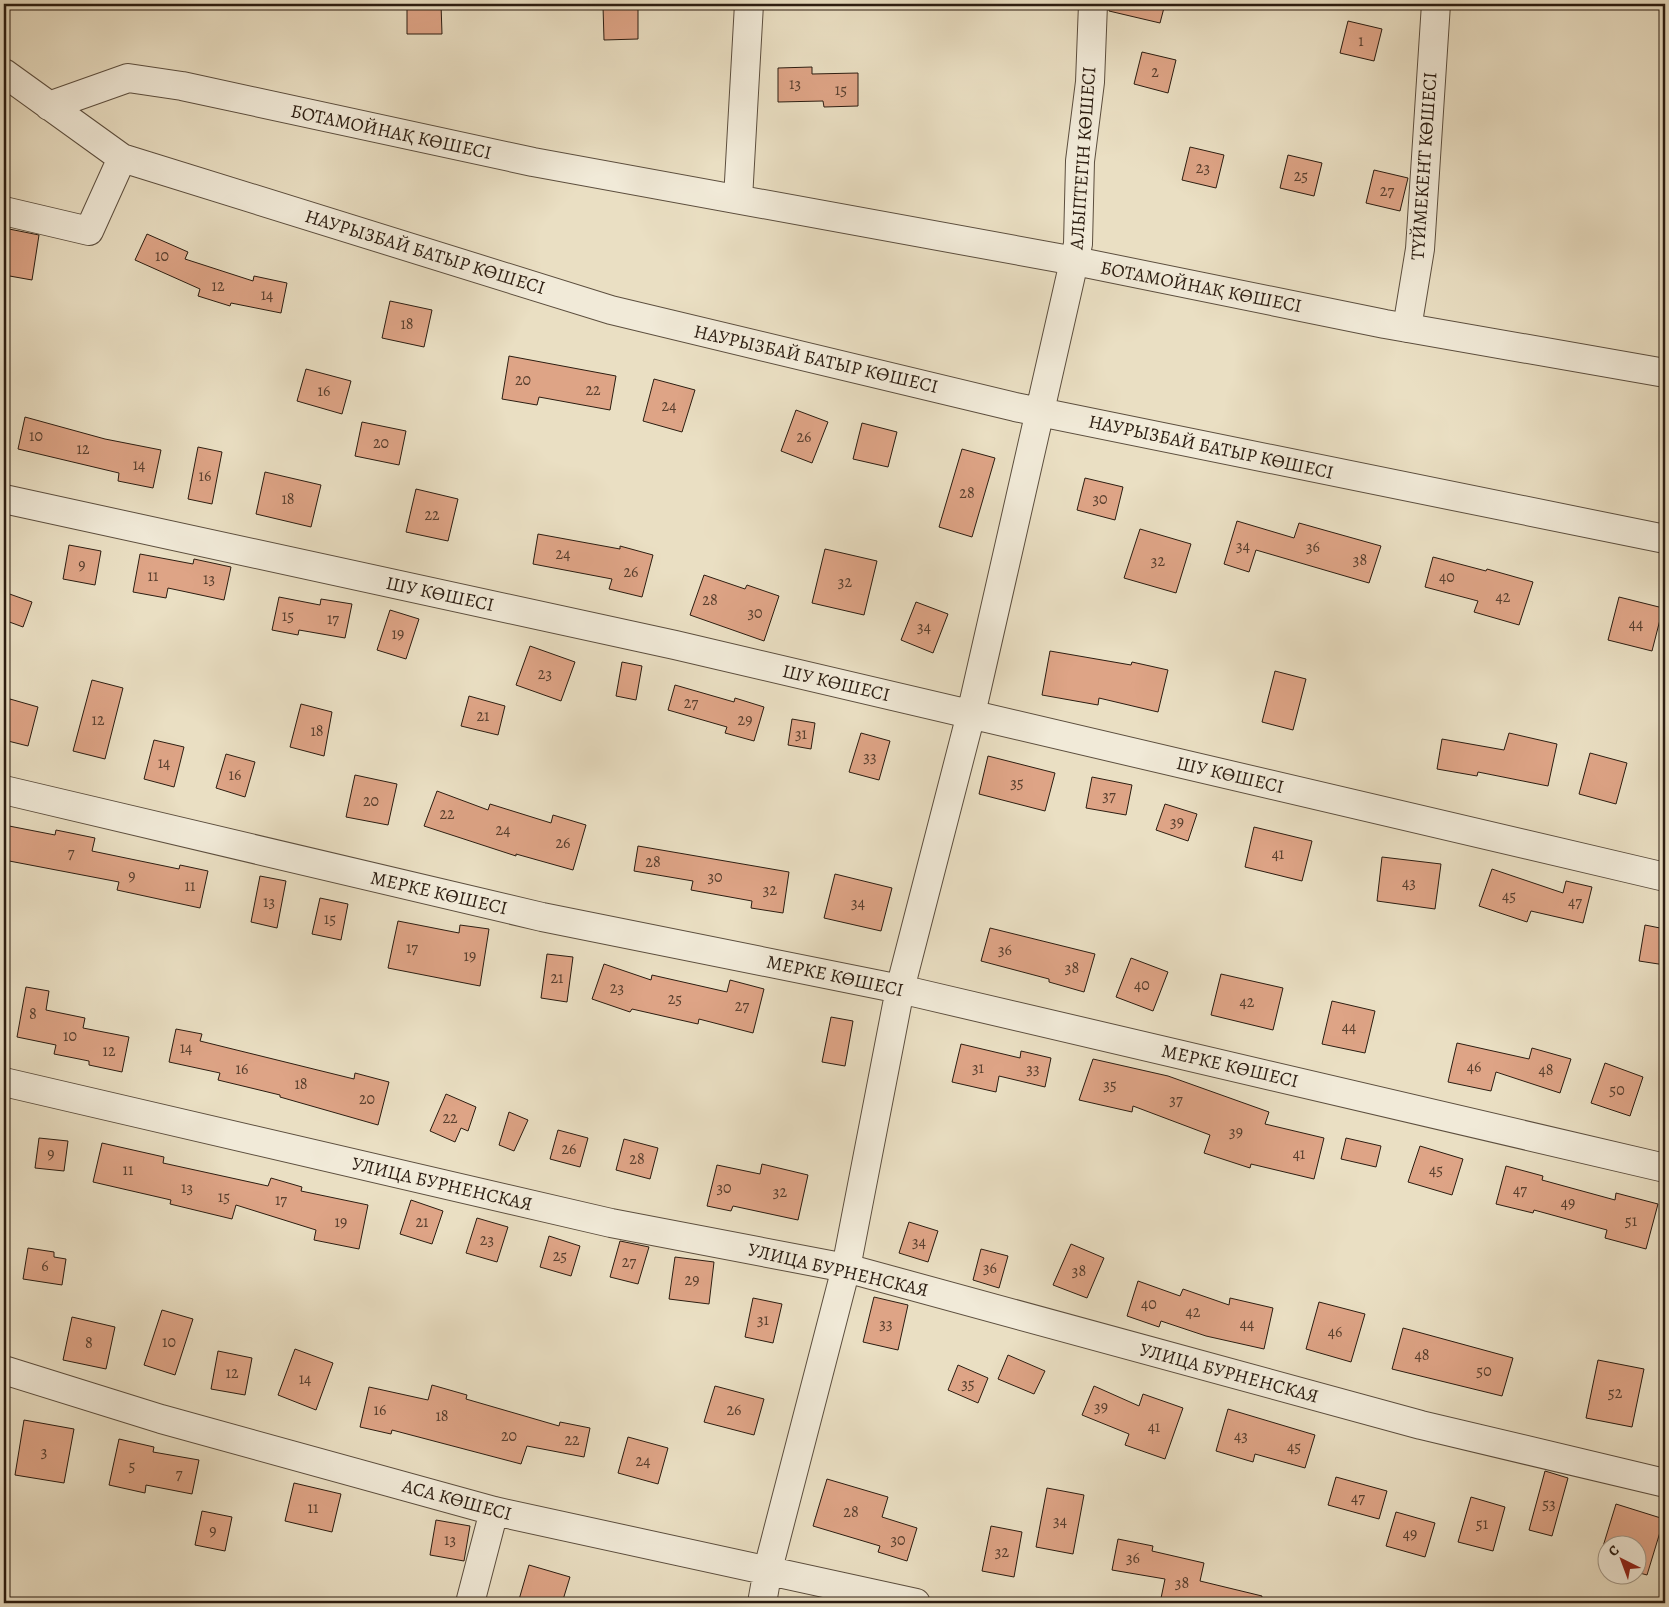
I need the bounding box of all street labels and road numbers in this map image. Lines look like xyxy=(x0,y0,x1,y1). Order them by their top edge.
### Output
street label: АЛЫПТЕГІН КӨШЕСІ xyxy=(1064,65,1102,252)
street label: ТҮЙМЕКЕНТ КӨШЕСІ xyxy=(1404,71,1444,261)
street label: БОТАМОЙНАҚ КӨШЕСІ xyxy=(288,98,494,166)
street label: НАУРЫЗБАЙ БАТЫР КӨШЕСІ xyxy=(302,203,548,301)
street label: БОТАМОЙНАҚ КӨШЕСІ xyxy=(1098,255,1304,319)
street label: НАУРЫЗБАЙ БАТЫР КӨШЕСІ xyxy=(691,318,941,400)
street label: НАУРЫЗБАЙ БАТЫР КӨШЕСІ xyxy=(1086,408,1336,486)
street label: ШУ КӨШЕСІ xyxy=(384,570,496,618)
street label: ШУ КӨШЕСІ xyxy=(780,658,892,708)
street label: ШУ КӨШЕСІ xyxy=(1174,750,1286,800)
street label: МЕРКЕ КӨШЕСІ xyxy=(368,865,510,921)
street label: МЕРКЕ КӨШЕСІ xyxy=(764,949,906,1003)
street label: МЕРКЕ КӨШЕСІ xyxy=(1159,1038,1301,1094)
street label: УЛИЦА БУРНЕНСКАЯ xyxy=(349,1151,535,1217)
street label: УЛИЦА БУРНЕНСКАЯ xyxy=(745,1237,931,1303)
street label: УЛИЦА БУРНЕНСКАЯ xyxy=(1137,1337,1321,1409)
street label: АСА КӨШЕСІ xyxy=(398,1473,515,1527)

